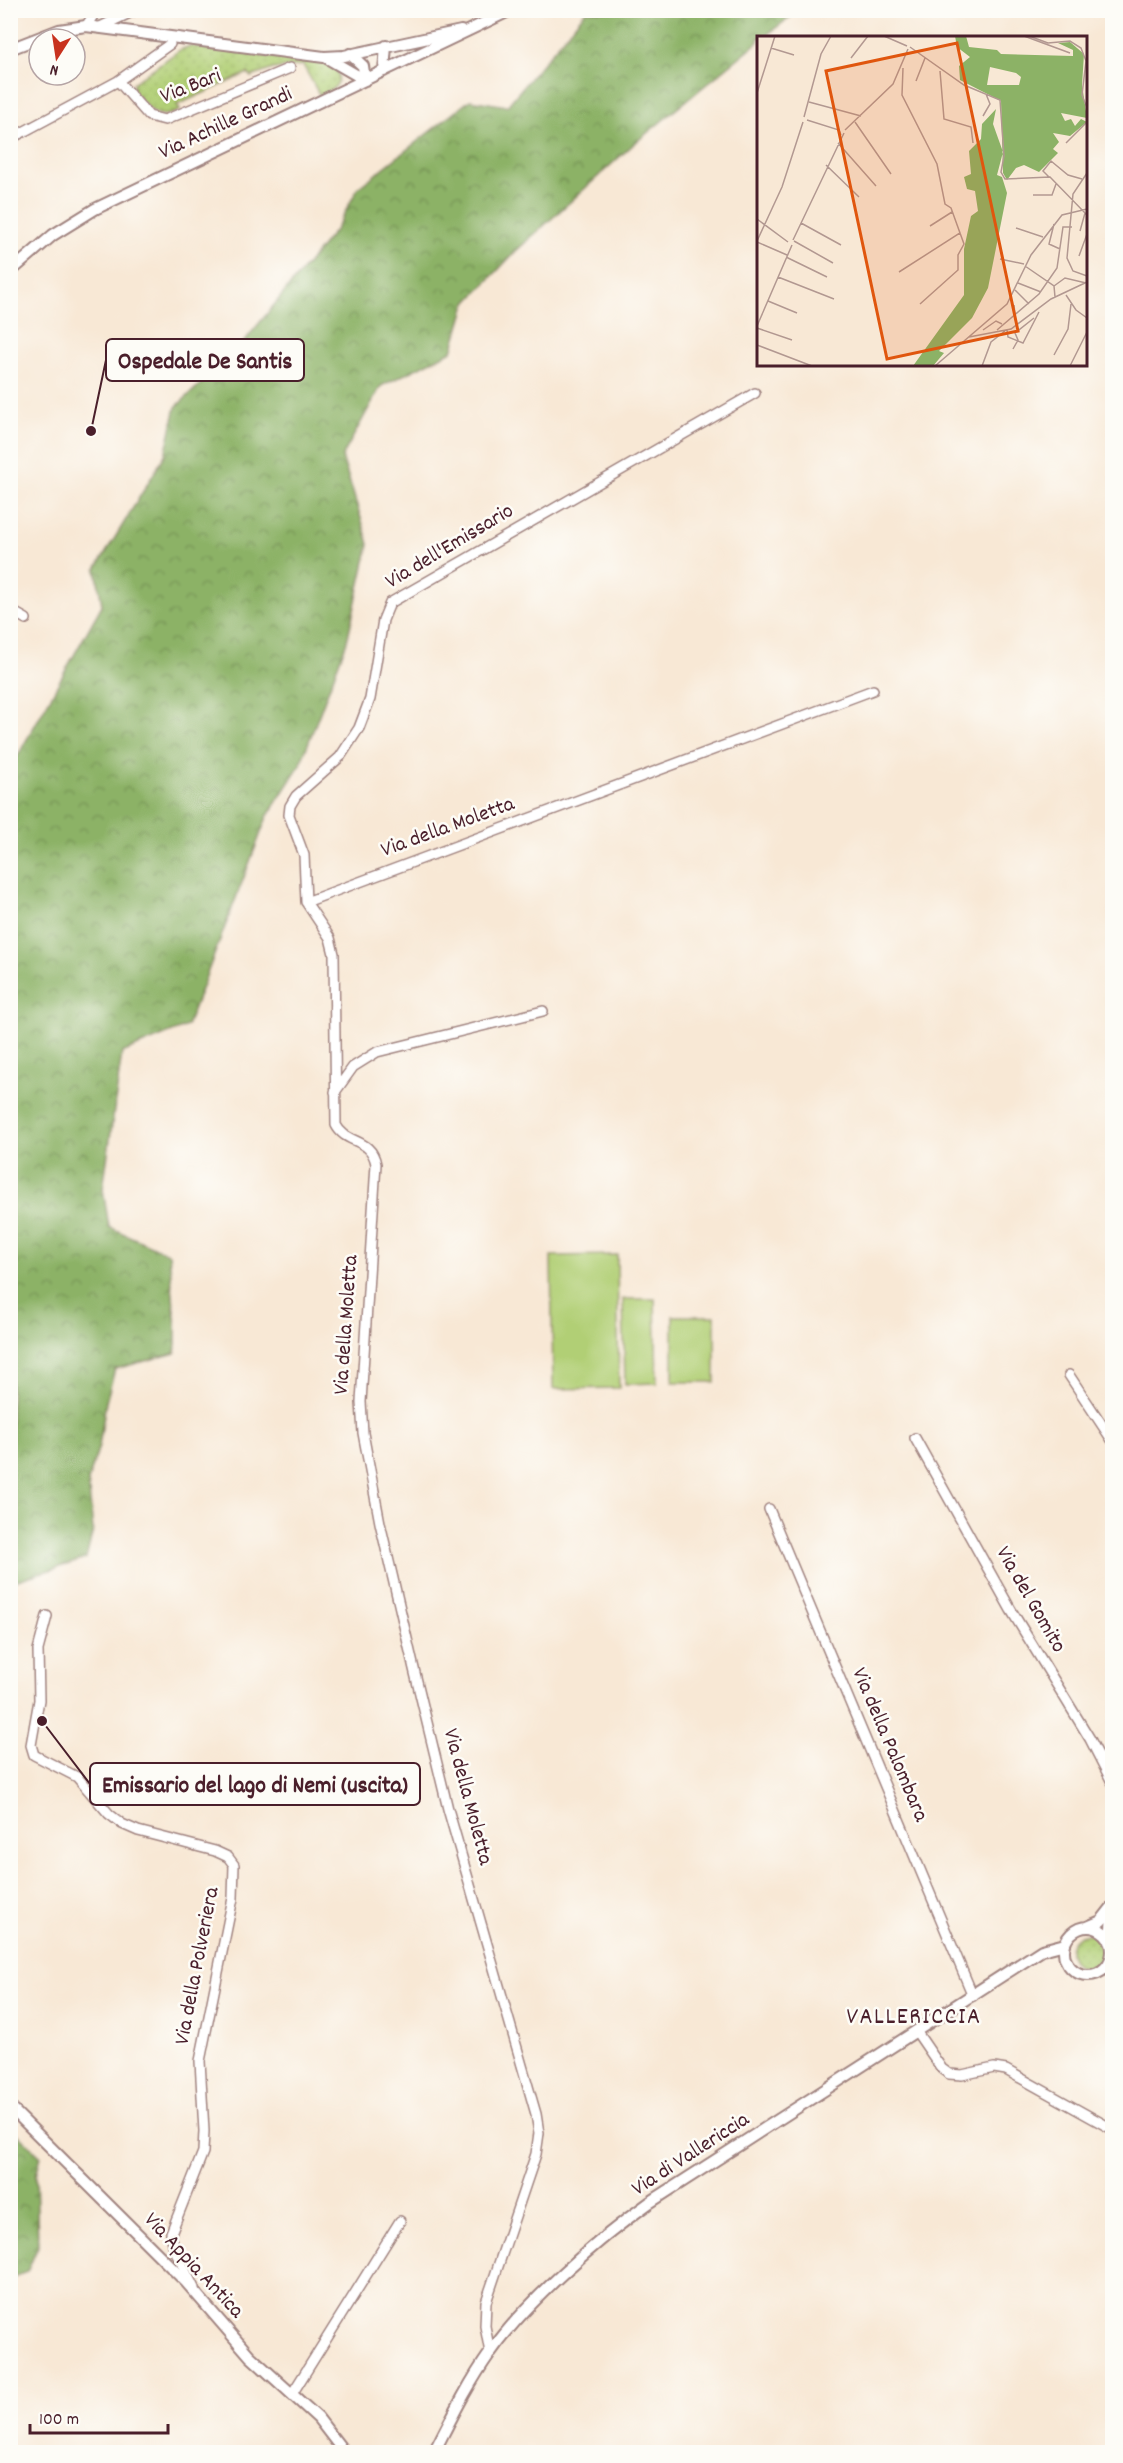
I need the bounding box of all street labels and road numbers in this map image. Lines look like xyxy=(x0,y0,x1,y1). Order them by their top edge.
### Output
street label: Via Bari xyxy=(156,61,226,113)
street label: Via Achille Grandi xyxy=(154,79,298,169)
street label: Via dell'Emissario xyxy=(380,496,520,598)
street label: Via della Moletta xyxy=(377,789,520,866)
street label: Via della Moletta xyxy=(327,1253,367,1396)
street label: Via del Gomito xyxy=(987,1541,1073,1659)
street label: Via della Palombara xyxy=(843,1663,936,1827)
street label: Via della Moletta xyxy=(434,1725,500,1869)
street label: Via della Polveriera xyxy=(168,1884,229,2047)
street label: Via di Vallericcia xyxy=(626,2105,756,2205)
street label: Via Appia Antica xyxy=(136,2206,251,2326)

